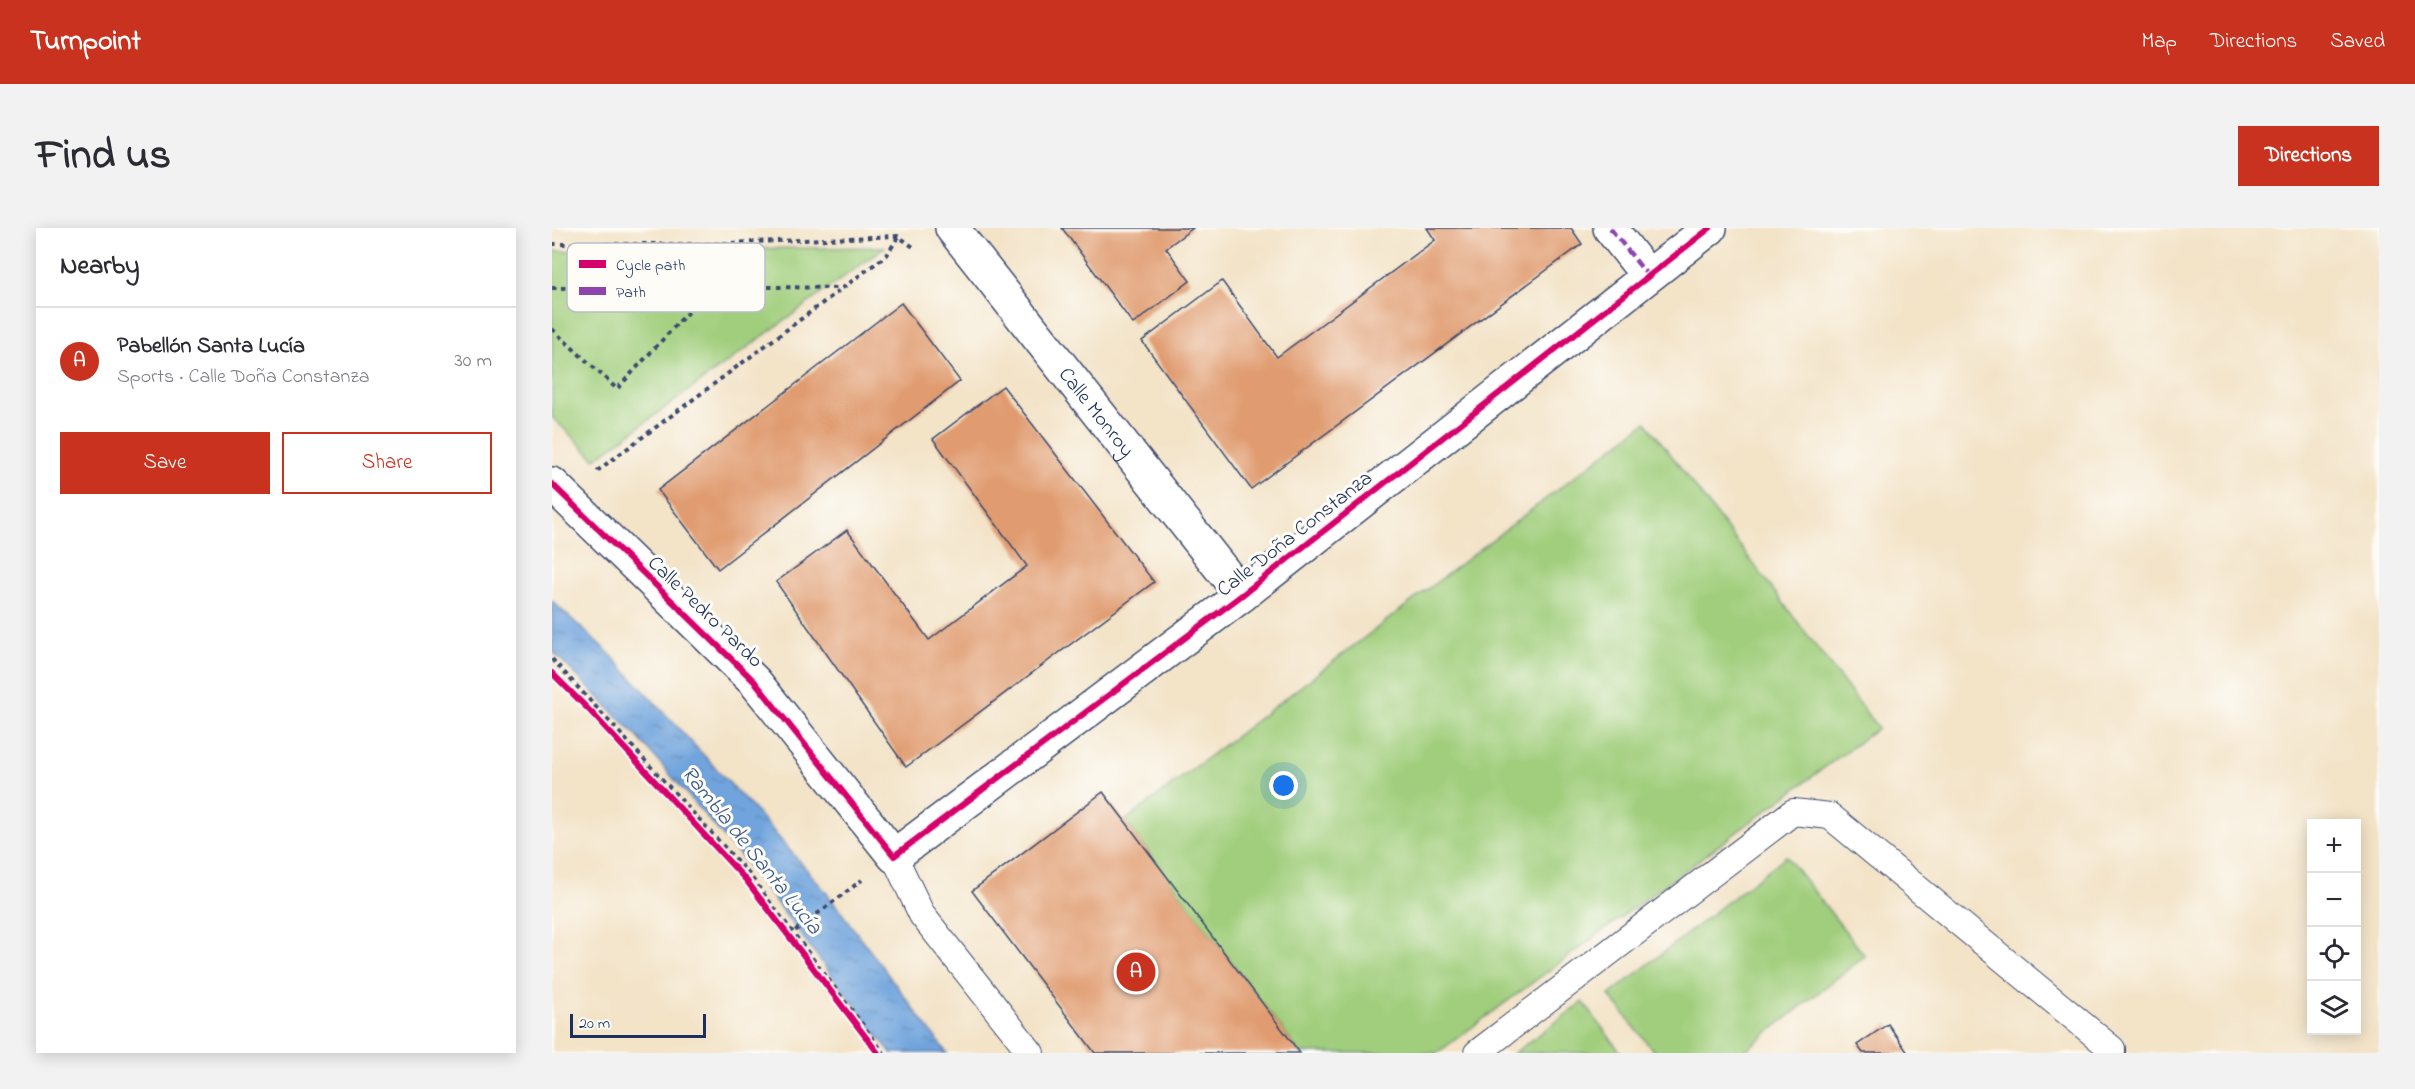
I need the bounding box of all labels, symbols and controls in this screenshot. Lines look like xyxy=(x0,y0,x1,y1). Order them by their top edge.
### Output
text: Turnpoint xyxy=(30,22,141,63)
text: Map xyxy=(2141,27,2177,57)
text: Directions xyxy=(2210,27,2297,57)
text: Saved xyxy=(2330,27,2385,57)
text: Find us xyxy=(36,126,171,187)
button: Directions xyxy=(2238,126,2379,186)
legend xyxy=(567,243,765,312)
text: Nearby xyxy=(60,248,139,286)
text: Cycle path xyxy=(616,254,685,278)
text: Path xyxy=(616,281,646,305)
text: Pabellón Santa Lucía xyxy=(117,331,305,363)
text: A xyxy=(73,347,86,376)
text: 30 m xyxy=(455,347,492,376)
street label: Calle Monroy xyxy=(1050,361,1141,466)
text: Sports · Calle Doña Constanza xyxy=(117,363,370,392)
button: Save xyxy=(60,432,270,494)
button: Share xyxy=(282,432,492,494)
street label: Calle Doña Constanza xyxy=(1211,464,1379,605)
street label: Calle Pedro Pardo xyxy=(640,549,769,676)
water label: Rambla de Santa Lucía xyxy=(673,760,829,943)
your location xyxy=(1269,771,1298,800)
map controls xyxy=(2307,819,2361,1035)
button: + xyxy=(2307,819,2361,873)
button: − xyxy=(2307,873,2361,927)
button: locate xyxy=(2307,927,2361,981)
pin: A xyxy=(1116,950,1156,994)
button: layers xyxy=(2307,981,2361,1035)
scale bar xyxy=(570,1011,706,1038)
text: 20 m xyxy=(579,1012,610,1036)

